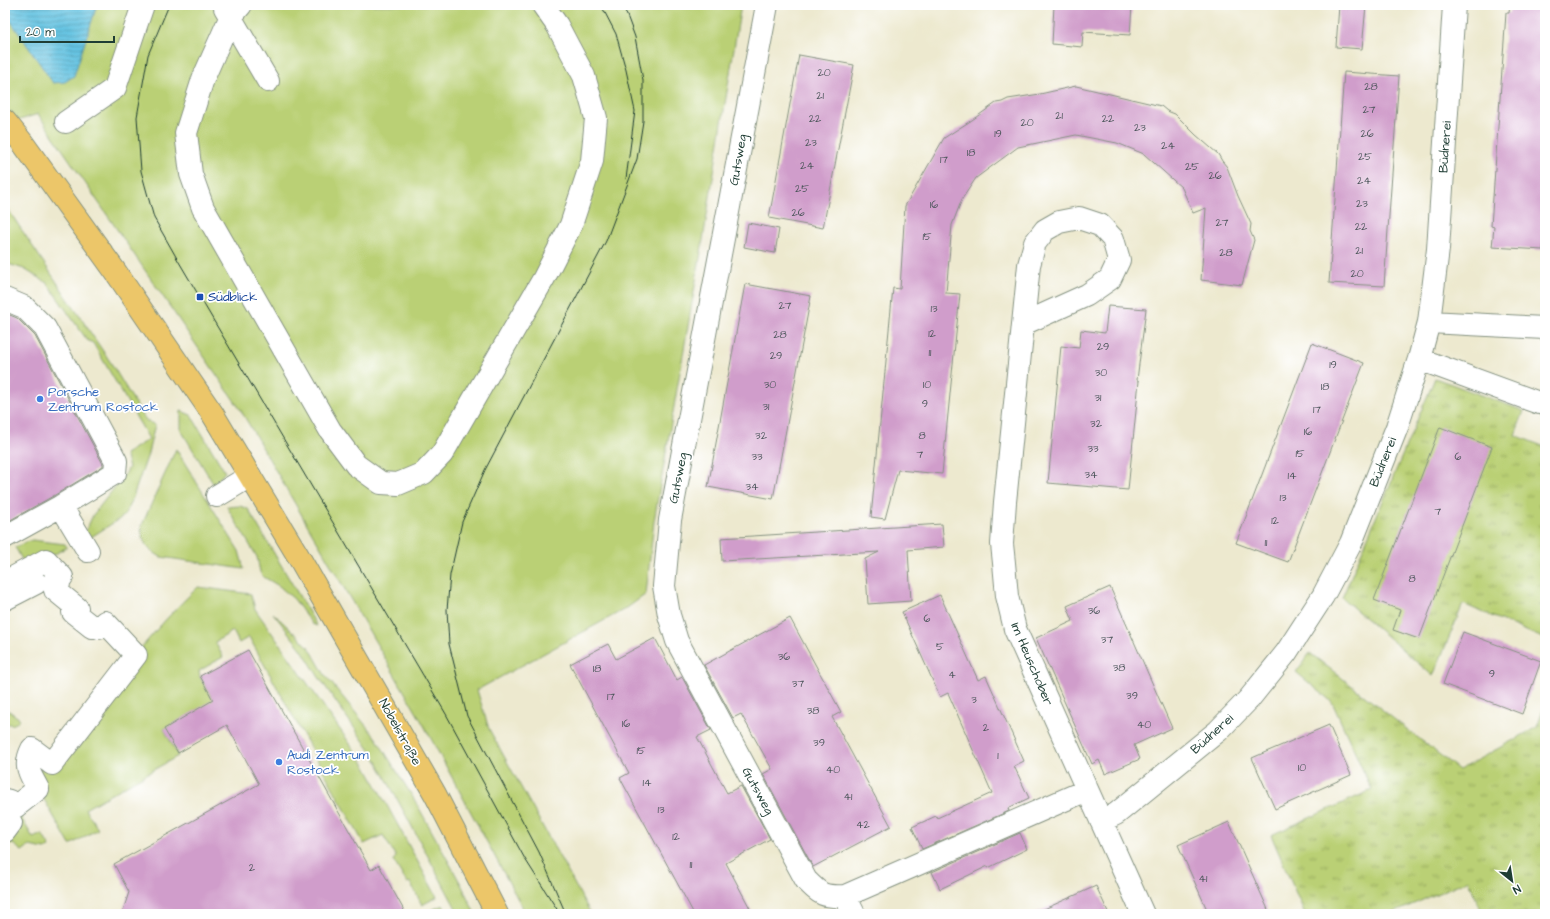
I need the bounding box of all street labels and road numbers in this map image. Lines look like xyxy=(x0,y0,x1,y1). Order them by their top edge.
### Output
street label: Büdnerei xyxy=(1434,120,1456,174)
street label: Gutsweg xyxy=(725,133,752,187)
street label: Büdnerei xyxy=(1365,434,1401,490)
street label: Gutsweg xyxy=(664,451,693,505)
street label: Im Heuschober xyxy=(1006,620,1058,708)
street label: Nobelstraße xyxy=(374,695,426,769)
street label: Büdnerei xyxy=(1187,710,1237,758)
street label: Gutsweg xyxy=(737,764,779,819)

